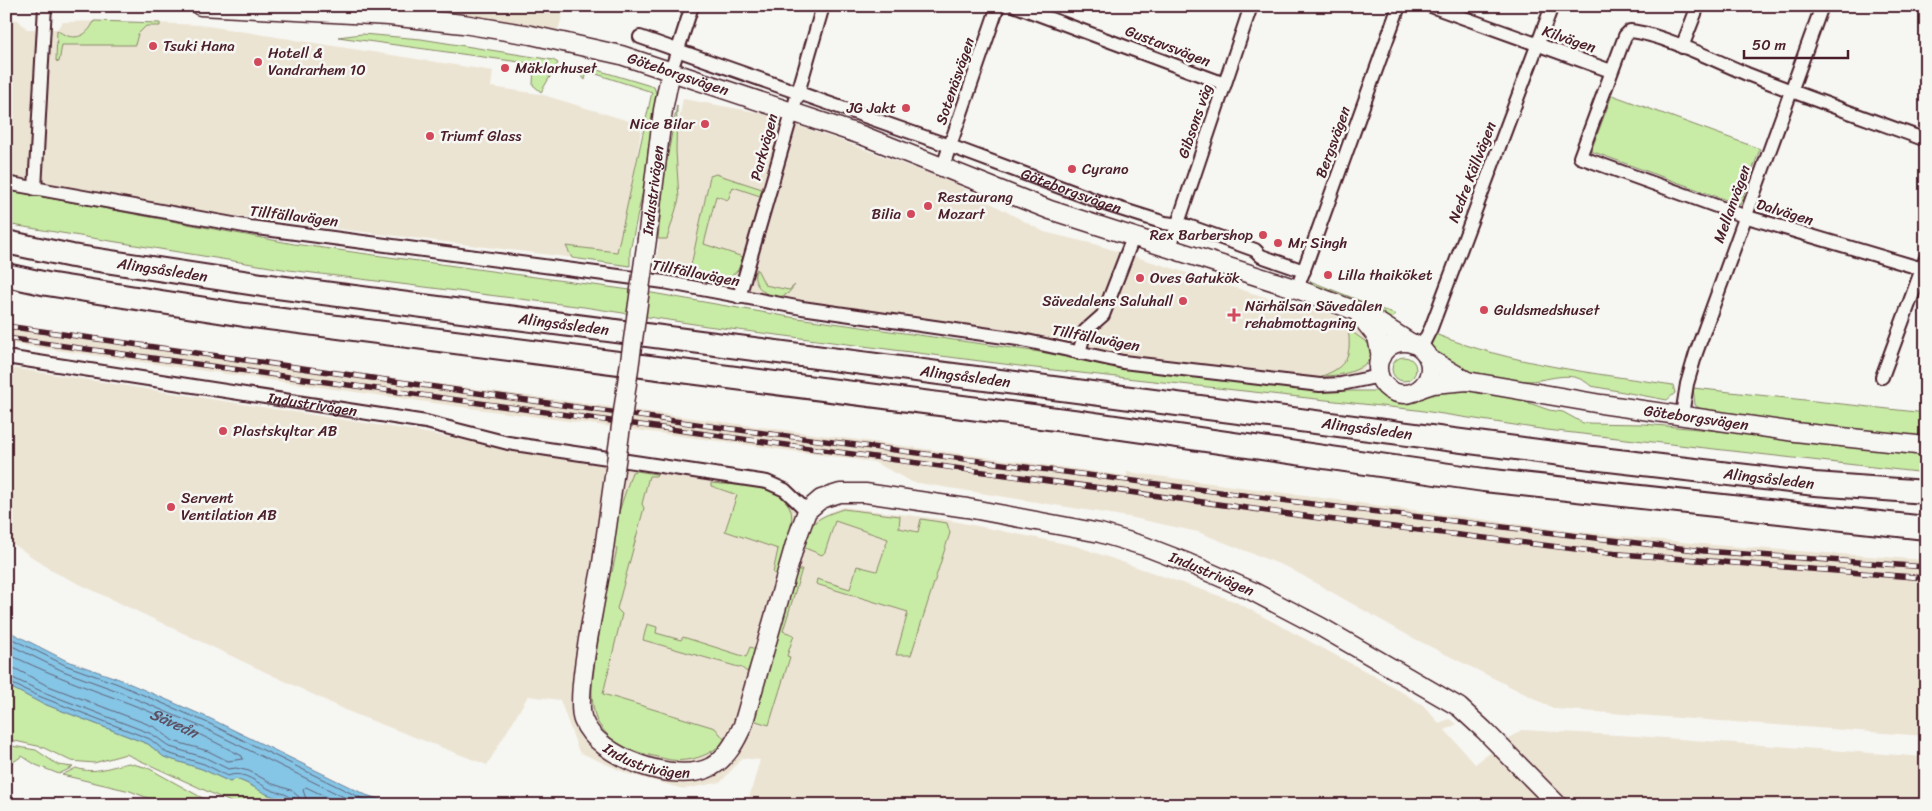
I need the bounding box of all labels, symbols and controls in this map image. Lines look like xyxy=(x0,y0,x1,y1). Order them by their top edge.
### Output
street label: Gustavsvägen xyxy=(1121,18,1215,74)
street label: Kilvägen xyxy=(1539,18,1599,60)
scale bar xyxy=(1744,28,1848,60)
text: 50 m xyxy=(1752,32,1787,58)
place label: Tsuki Hana xyxy=(163,33,235,59)
street label: Sotenäsvägen xyxy=(928,34,982,128)
marker: Tsuki Hana xyxy=(147,40,159,52)
place label: Hotell & Vandrarhem 10 xyxy=(268,40,366,83)
street label: Göteborgsvägen xyxy=(624,45,732,103)
place label: Mäklarhuset xyxy=(515,55,598,81)
marker: Hotell & Vandrarhem 10 xyxy=(252,56,264,68)
marker: Mäklarhuset xyxy=(499,62,511,74)
street label: Gibsons väg xyxy=(1170,80,1220,162)
place label: JG Jakt xyxy=(846,95,896,121)
marker: JG Jakt xyxy=(900,102,912,114)
street label: Bergsvägen xyxy=(1308,102,1358,182)
street label: Parkvägen xyxy=(743,110,785,184)
place label: Nice Bilar xyxy=(630,111,696,137)
street label: Nedre Källvägen xyxy=(1441,117,1503,227)
marker: Nice Bilar xyxy=(699,118,711,130)
place label: Triumf Glass xyxy=(440,123,522,149)
marker: Triumf Glass xyxy=(424,130,436,142)
street label: Industrivägen xyxy=(634,144,671,238)
place label: Cyrano xyxy=(1082,156,1129,182)
street label: Göteborgsvägen xyxy=(1017,161,1125,221)
street label: Mellanvägen xyxy=(1706,161,1758,247)
marker: Cyrano xyxy=(1066,163,1078,175)
place label: Restaurang Mozart xyxy=(938,184,1014,227)
street label: Dalvägen xyxy=(1753,191,1817,233)
street label: Tillfällavägen xyxy=(248,198,340,234)
marker: Restaurang Mozart xyxy=(922,200,934,212)
place label: Bilia xyxy=(871,201,901,227)
marker: Bilia xyxy=(905,208,917,220)
place label: Rex Barbershop xyxy=(1150,222,1253,248)
marker: Rex Barbershop xyxy=(1257,229,1269,241)
place label: Mr Singh xyxy=(1288,230,1348,256)
marker: Mr Singh xyxy=(1272,237,1284,249)
street label: Alingsåsleden xyxy=(115,250,209,290)
street label: Tillfällavägen xyxy=(650,252,742,294)
place label: Lilla thaiköket xyxy=(1338,262,1433,288)
place label: Oves Gatukök xyxy=(1150,265,1240,291)
marker: Lilla thaiköket xyxy=(1322,269,1334,281)
marker: Oves Gatukök xyxy=(1134,272,1146,284)
place label: Sävedalens Saluhall xyxy=(1042,288,1174,314)
place label: Närhälsan Sävedalen rehabmottagning xyxy=(1245,293,1382,336)
marker: Sävedalens Saluhall xyxy=(1177,295,1189,307)
place label: Guldsmedshuset xyxy=(1494,297,1601,323)
marker: Guldsmedshuset xyxy=(1478,304,1490,316)
street label: Alingsåsleden xyxy=(516,305,611,343)
marker: Närhälsan Sävedalen rehabmottagning xyxy=(1227,308,1241,322)
street label: Tillfällavägen xyxy=(1050,317,1142,359)
street label: Alingsåsleden xyxy=(918,358,1012,395)
street label: Industrivägen xyxy=(265,384,359,424)
street label: Göteborgsvägen xyxy=(1642,397,1750,438)
street label: Alingsåsleden xyxy=(1319,410,1414,447)
place label: Plastskyltar AB xyxy=(233,418,338,444)
marker: Plastskyltar AB xyxy=(217,425,229,437)
street label: Alingsåsleden xyxy=(1721,460,1816,497)
place label: Servent Ventilation AB xyxy=(181,485,277,528)
marker: Servent Ventilation AB xyxy=(165,501,177,513)
street label: Industrivägen xyxy=(1164,544,1258,603)
water label: Säveån xyxy=(145,699,205,747)
street label: Industrivägen xyxy=(597,735,690,786)

